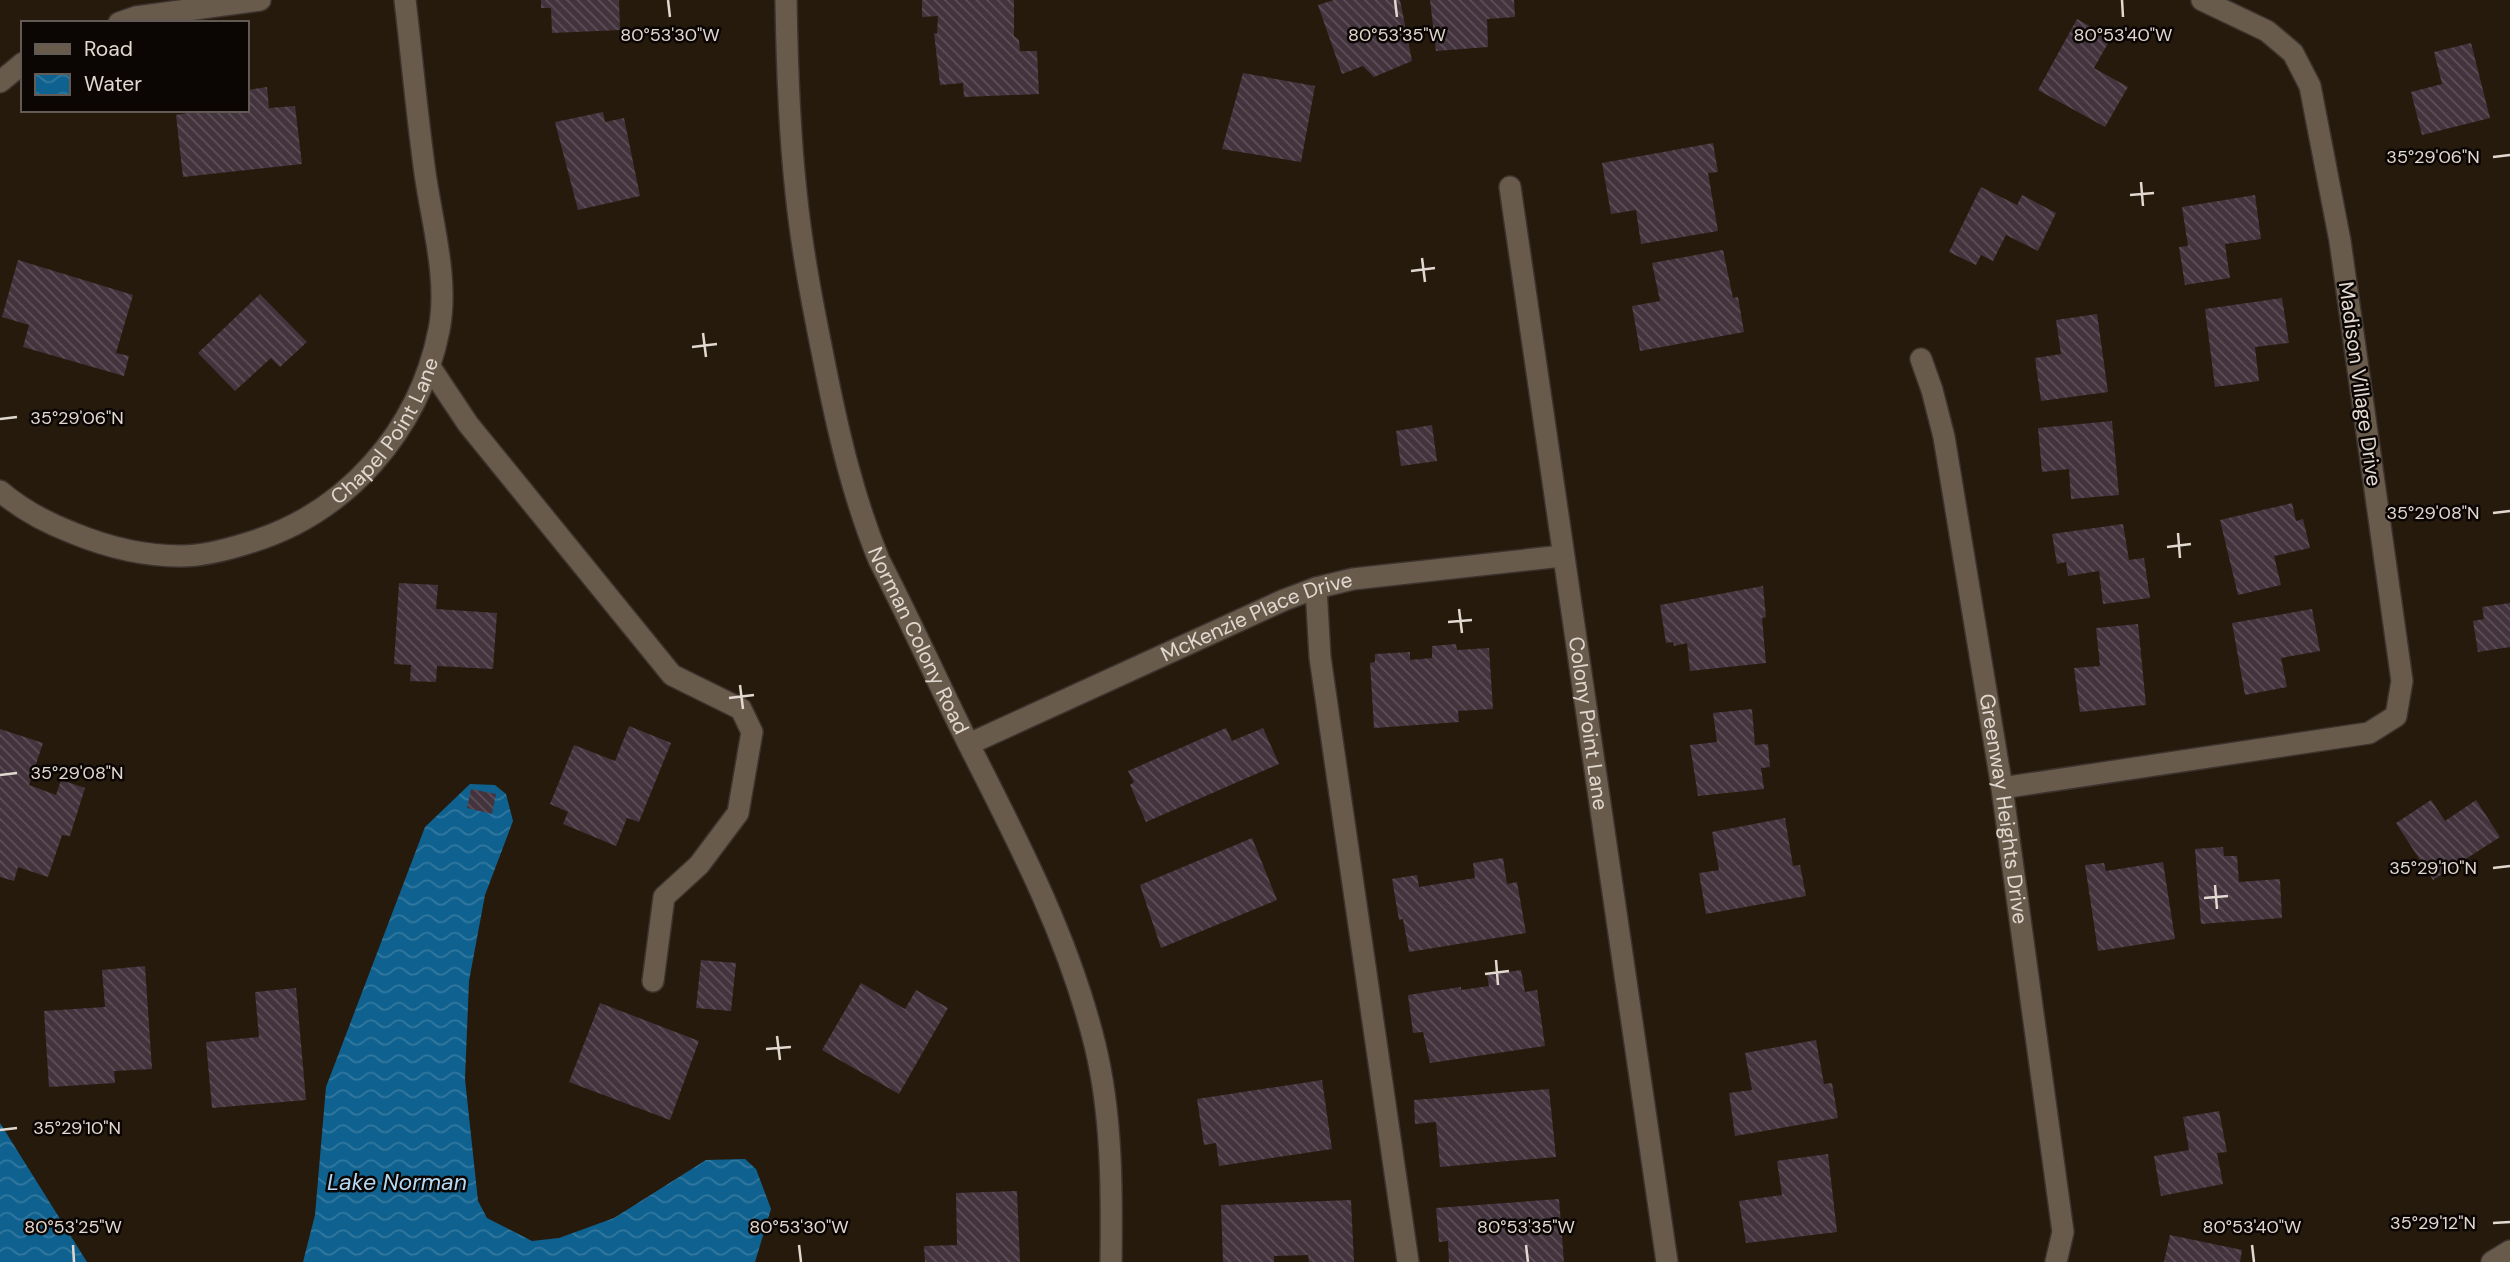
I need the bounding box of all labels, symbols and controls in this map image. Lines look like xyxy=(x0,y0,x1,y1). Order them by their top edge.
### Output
legend xyxy=(21,21,248,112)
text: 80°53'30"W xyxy=(620,23,720,47)
text: 80°53'35"W xyxy=(1348,23,1446,47)
text: 80°53'40"W xyxy=(2074,23,2172,47)
text: Road xyxy=(84,35,133,63)
text: Water xyxy=(84,70,142,98)
text: 35°29'06"N xyxy=(2386,145,2480,169)
street label: Madison Village Drive xyxy=(2332,280,2388,488)
street label: Chapel Point Lane xyxy=(325,354,445,511)
text: 35°29'06"N xyxy=(30,406,124,430)
text: 35°29'08"N xyxy=(2386,501,2480,525)
street label: Norman Colony Road xyxy=(861,543,976,739)
street label: McKenzie Place Drive xyxy=(1156,566,1355,668)
street label: Colony Point Lane xyxy=(1562,635,1615,812)
street label: Greenway Heights Drive xyxy=(1973,692,2035,926)
text: 35°29'08"N xyxy=(30,761,124,785)
text: 35°29'10"N xyxy=(2389,856,2477,880)
text: 35°29'10"N xyxy=(33,1116,121,1140)
water label: Lake Norman xyxy=(327,1167,467,1197)
text: 35°29'12"N xyxy=(2390,1211,2476,1235)
text: 80°53'25"W xyxy=(24,1215,122,1239)
text: 80°53'30"W xyxy=(749,1215,849,1239)
text: 80°53'35"W xyxy=(1477,1215,1575,1239)
text: 80°53'40"W xyxy=(2203,1215,2301,1239)

